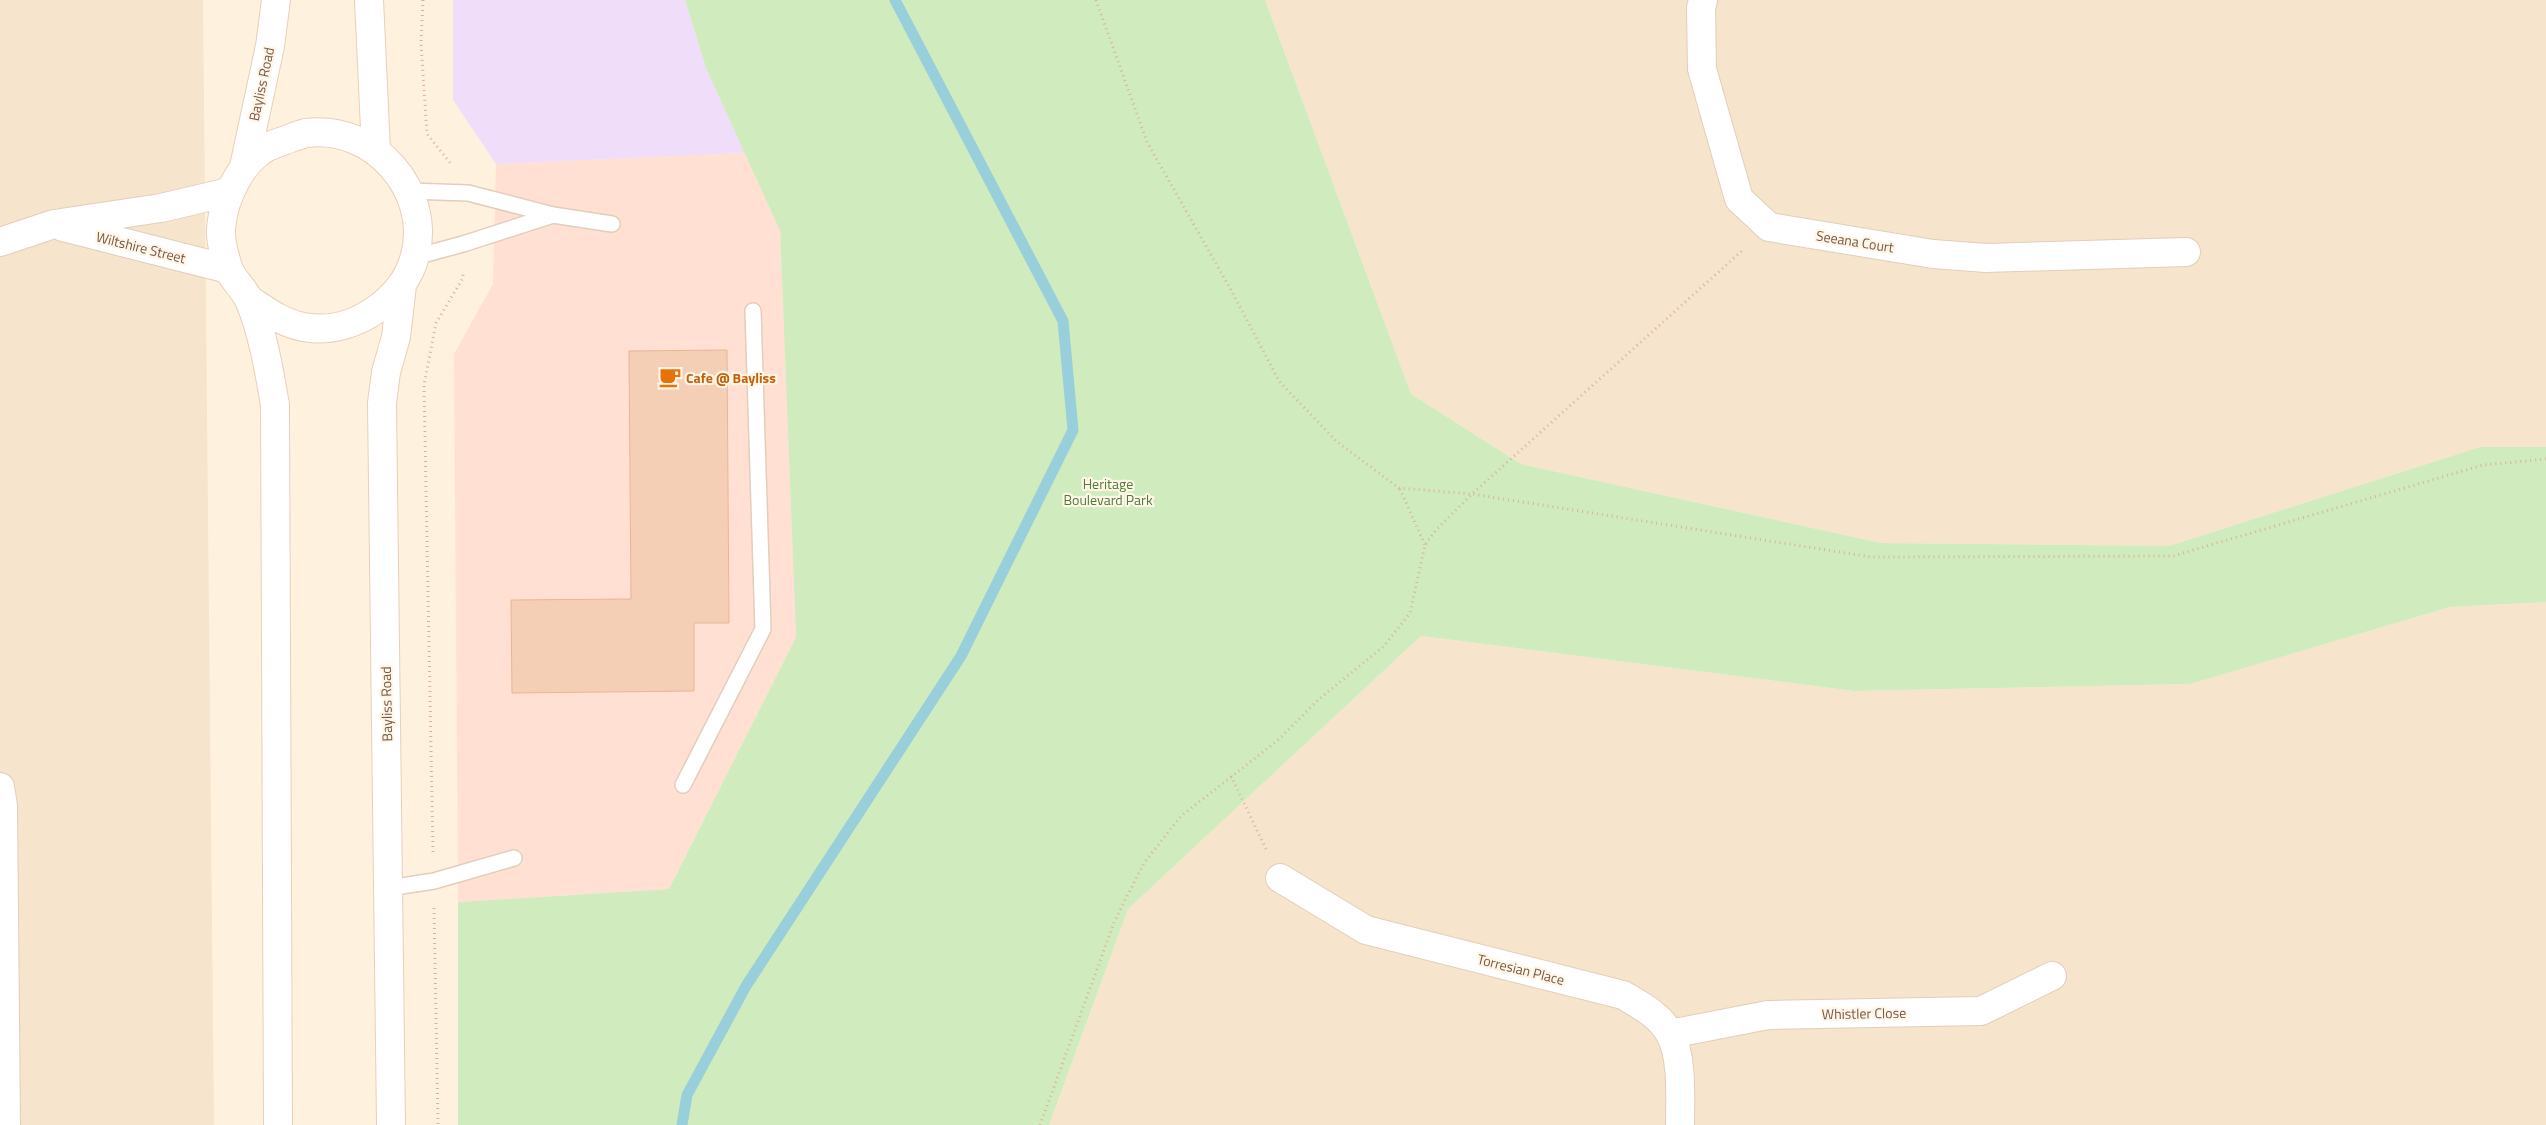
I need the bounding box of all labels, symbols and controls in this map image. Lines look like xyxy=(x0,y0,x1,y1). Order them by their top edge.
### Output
street label: Bayliss Road xyxy=(243,45,279,123)
street label: Seeana Court xyxy=(1815,224,1895,258)
street label: Wiltshire Street xyxy=(94,226,188,268)
cafe icon: Cafe @ Bayliss xyxy=(657,364,683,390)
place label: Cafe @ Bayliss xyxy=(686,367,776,388)
park label: Heritage Boulevard Park xyxy=(1063,473,1153,510)
street label: Bayliss Road xyxy=(375,666,397,742)
street label: Torresian Place xyxy=(1475,948,1567,990)
street label: Whistler Close xyxy=(1822,1002,1906,1024)

